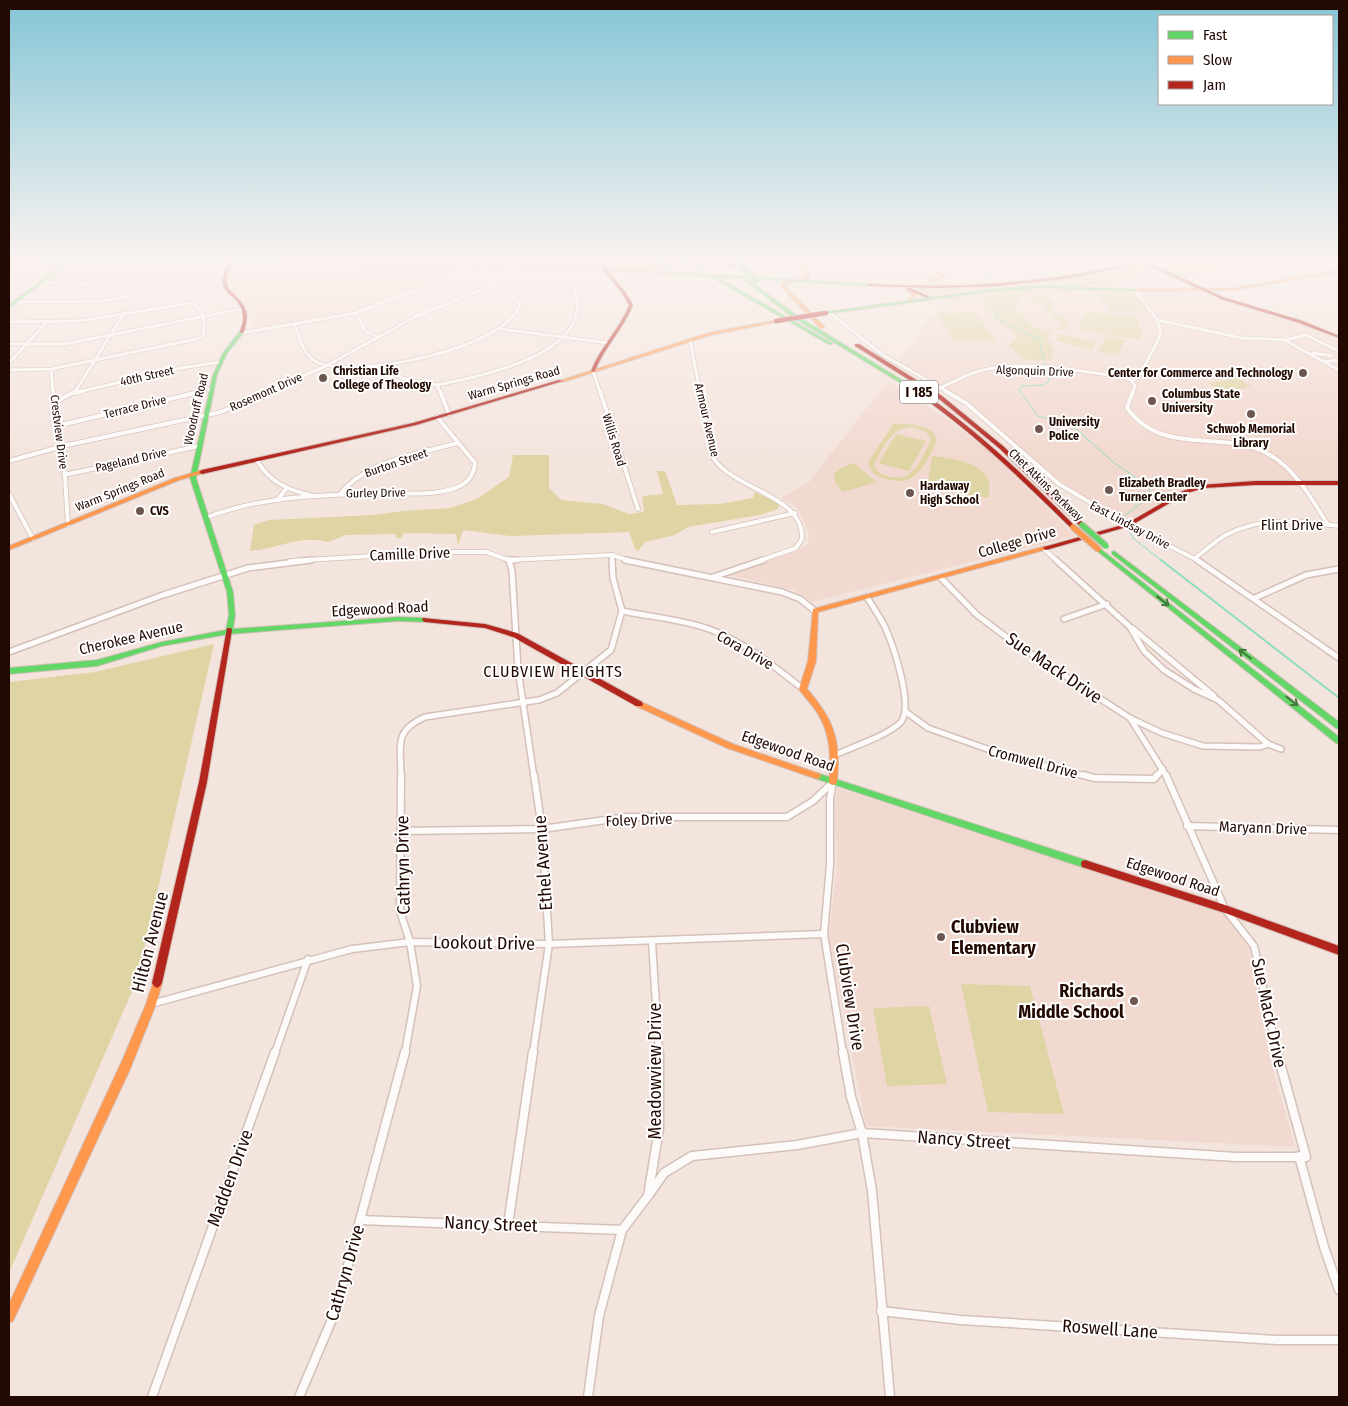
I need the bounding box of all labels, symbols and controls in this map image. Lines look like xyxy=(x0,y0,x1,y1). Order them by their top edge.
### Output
legend xyxy=(1158,15,1333,105)
text: Fast xyxy=(1203,26,1227,44)
text: Slow xyxy=(1203,51,1232,69)
text: Jam xyxy=(1203,76,1226,94)
street label: 40th Street xyxy=(119,363,175,389)
street label: Warm Springs Road xyxy=(466,363,562,403)
street label: Algonquin Drive xyxy=(996,363,1074,379)
place label: Christian Life College of Theology xyxy=(333,364,431,392)
place label: Center for Commerce and Technology xyxy=(1108,366,1293,380)
marker: Center for Commerce and Technology xyxy=(1297,367,1309,379)
street label: Rosemont Drive xyxy=(228,370,304,414)
street label: Woodruff Road xyxy=(181,372,211,446)
marker: Christian Life College of Theology xyxy=(317,372,329,384)
road number: I 185 xyxy=(900,381,938,404)
street label: Armour Avenue xyxy=(692,382,722,458)
place label: Columbus State University xyxy=(1162,387,1240,415)
street label: Terrace Drive xyxy=(102,392,168,422)
street label: Crestview Drive xyxy=(47,394,71,470)
marker: Columbus State University xyxy=(1146,395,1158,407)
marker: Schwob Memorial Library xyxy=(1245,408,1257,420)
street label: Willis Road xyxy=(599,412,629,468)
place label: University Police xyxy=(1049,415,1100,443)
place label: Schwob Memorial Library xyxy=(1207,422,1296,450)
marker: University Police xyxy=(1033,423,1045,435)
street label: Pageland Drive xyxy=(94,445,168,475)
street label: Burton Street xyxy=(363,446,429,480)
street label: Chet Atkins Parkway xyxy=(1006,446,1087,525)
street label: Warm Springs Road xyxy=(73,466,167,514)
place label: Elizabeth Bradley Turner Center xyxy=(1119,476,1206,504)
place label: Hardaway High School xyxy=(920,479,980,507)
marker: Elizabeth Bradley Turner Center xyxy=(1103,484,1115,496)
street label: Gurley Drive xyxy=(346,485,406,501)
marker: Hardaway High School xyxy=(904,487,916,499)
street label: East Lindsay Drive xyxy=(1088,498,1172,552)
place label: CVS xyxy=(150,504,169,518)
marker: CVS xyxy=(134,505,146,517)
street label: Flint Drive xyxy=(1261,516,1323,534)
street label: College Drive xyxy=(976,522,1058,562)
street label: Camille Drive xyxy=(369,544,451,564)
one-way arrow xyxy=(1156,596,1169,607)
street label: Edgewood Road xyxy=(331,597,429,621)
street label: Cherokee Avenue xyxy=(77,617,185,659)
street label: Cora Drive xyxy=(713,627,777,673)
street label: Sue Mack Drive xyxy=(1002,628,1106,708)
one-way arrow xyxy=(1238,649,1252,659)
district label: CLUBVIEW HEIGHTS xyxy=(483,662,623,681)
one-way arrow xyxy=(1285,695,1298,706)
street label: Edgewood Road xyxy=(739,727,837,775)
street label: Cromwell Drive xyxy=(986,741,1080,783)
street label: Foley Drive xyxy=(605,810,673,830)
street label: Ethel Avenue xyxy=(529,814,557,911)
street label: Cathryn Drive xyxy=(391,815,415,915)
street label: Maryann Drive xyxy=(1219,817,1307,839)
street label: Edgewood Road xyxy=(1124,853,1222,901)
street label: Hilton Avenue xyxy=(127,889,173,995)
place label: Clubview Elementary xyxy=(951,916,1036,959)
street label: Lookout Drive xyxy=(433,931,535,955)
marker: Clubview Elementary xyxy=(935,931,947,943)
street label: Clubview Drive xyxy=(831,942,869,1052)
street label: Sue Mack Drive xyxy=(1247,956,1291,1070)
place label: Richards Middle School xyxy=(1018,980,1124,1023)
marker: Richards Middle School xyxy=(1128,995,1140,1007)
street label: Meadowview Drive xyxy=(644,1002,666,1139)
street label: Madden Drive xyxy=(202,1126,258,1230)
street label: Nancy Street xyxy=(917,1126,1011,1154)
street label: Nancy Street xyxy=(444,1211,538,1237)
street label: Cathryn Drive xyxy=(321,1222,369,1324)
street label: Roswell Lane xyxy=(1061,1315,1159,1343)

